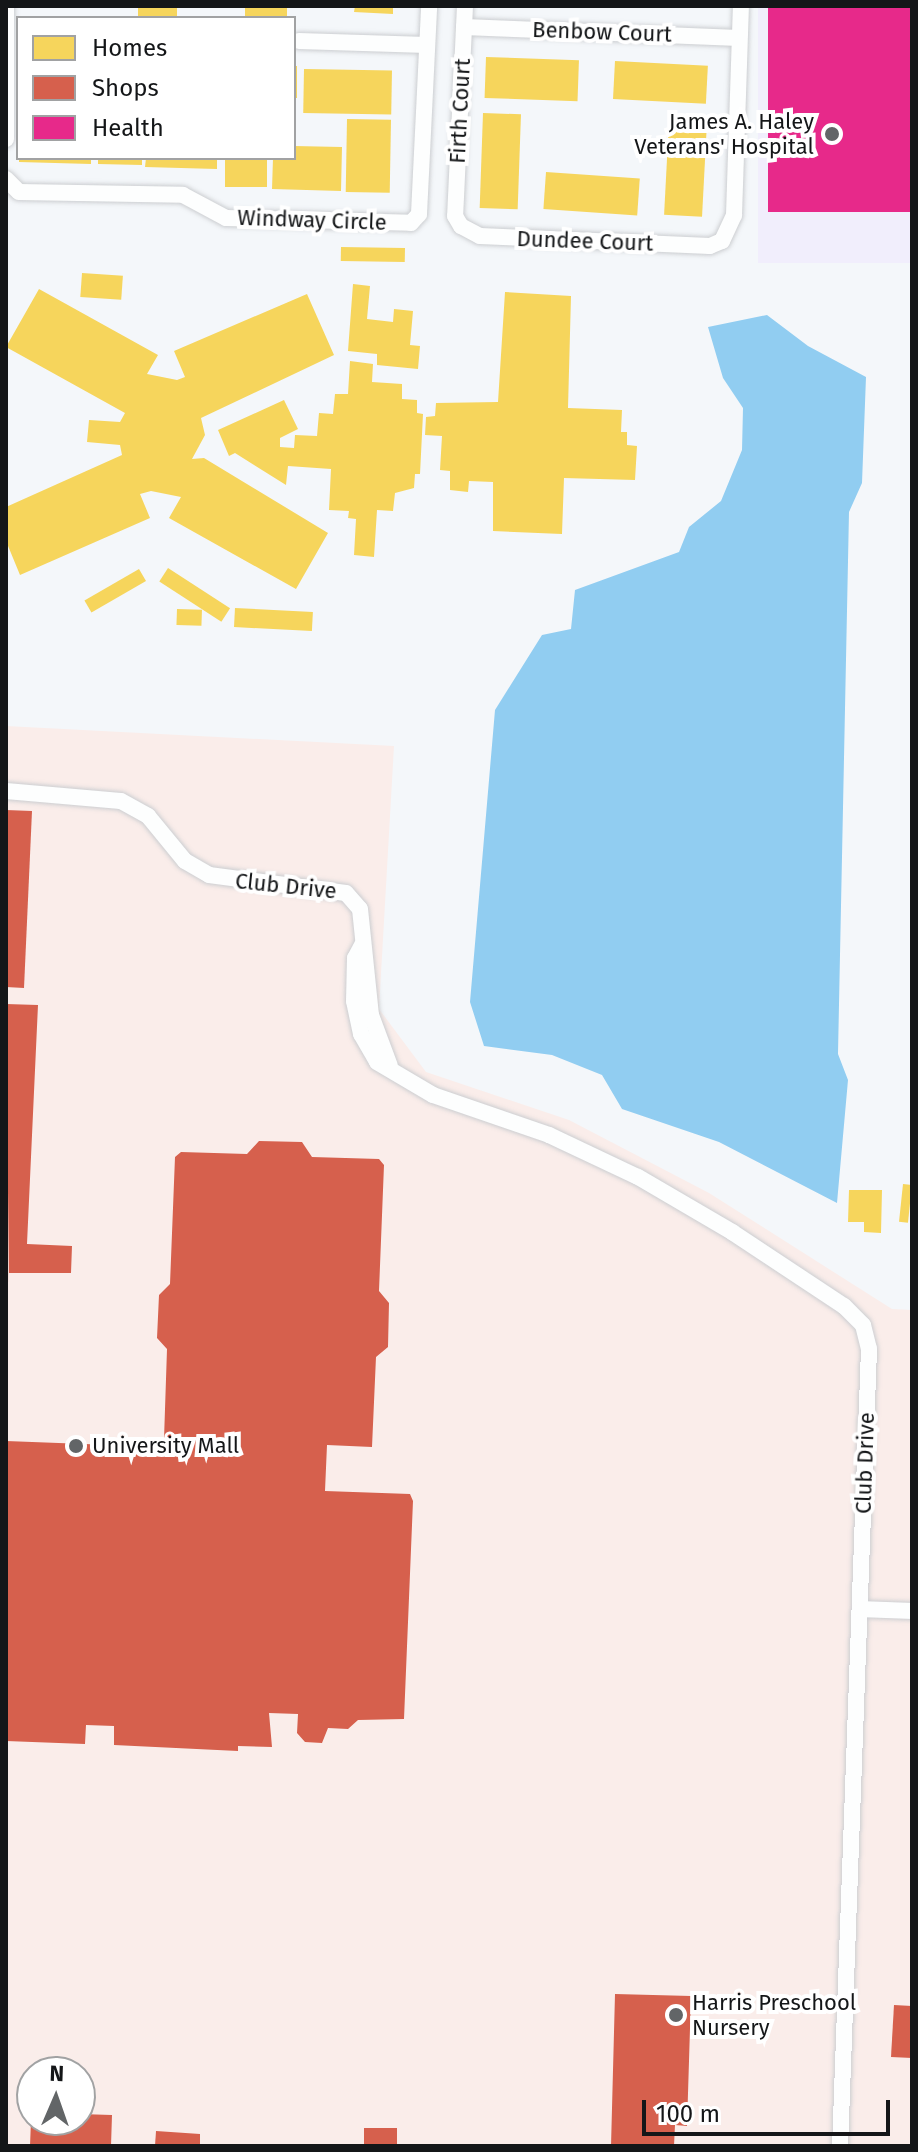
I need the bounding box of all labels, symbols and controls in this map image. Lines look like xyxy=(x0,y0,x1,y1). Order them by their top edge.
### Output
legend xyxy=(16,16,296,160)
street label: Benbow Court xyxy=(532,16,672,48)
text: Homes xyxy=(92,34,167,62)
street label: Firth Court xyxy=(444,58,476,164)
text: Shops xyxy=(92,74,159,102)
place label: James A. Haley Veterans' Hospital xyxy=(634,108,814,160)
text: Health xyxy=(92,114,164,142)
marker: James A. Haley Veterans' Hospital xyxy=(821,123,843,145)
street label: Windway Circle xyxy=(237,204,387,236)
street label: Dundee Court xyxy=(516,225,654,257)
street label: Club Drive xyxy=(234,868,338,904)
street label: Club Drive xyxy=(850,1412,880,1514)
place label: University Mall xyxy=(92,1433,239,1459)
marker: University Mall xyxy=(67,1437,85,1455)
place label: Harris Preschool Nursery xyxy=(692,1989,856,2040)
marker: Harris Preschool Nursery xyxy=(667,2006,685,2024)
north arrow xyxy=(16,2056,96,2136)
text: N xyxy=(49,2060,65,2087)
scale bar xyxy=(646,2084,894,2134)
text: 100 m xyxy=(656,2100,720,2128)

